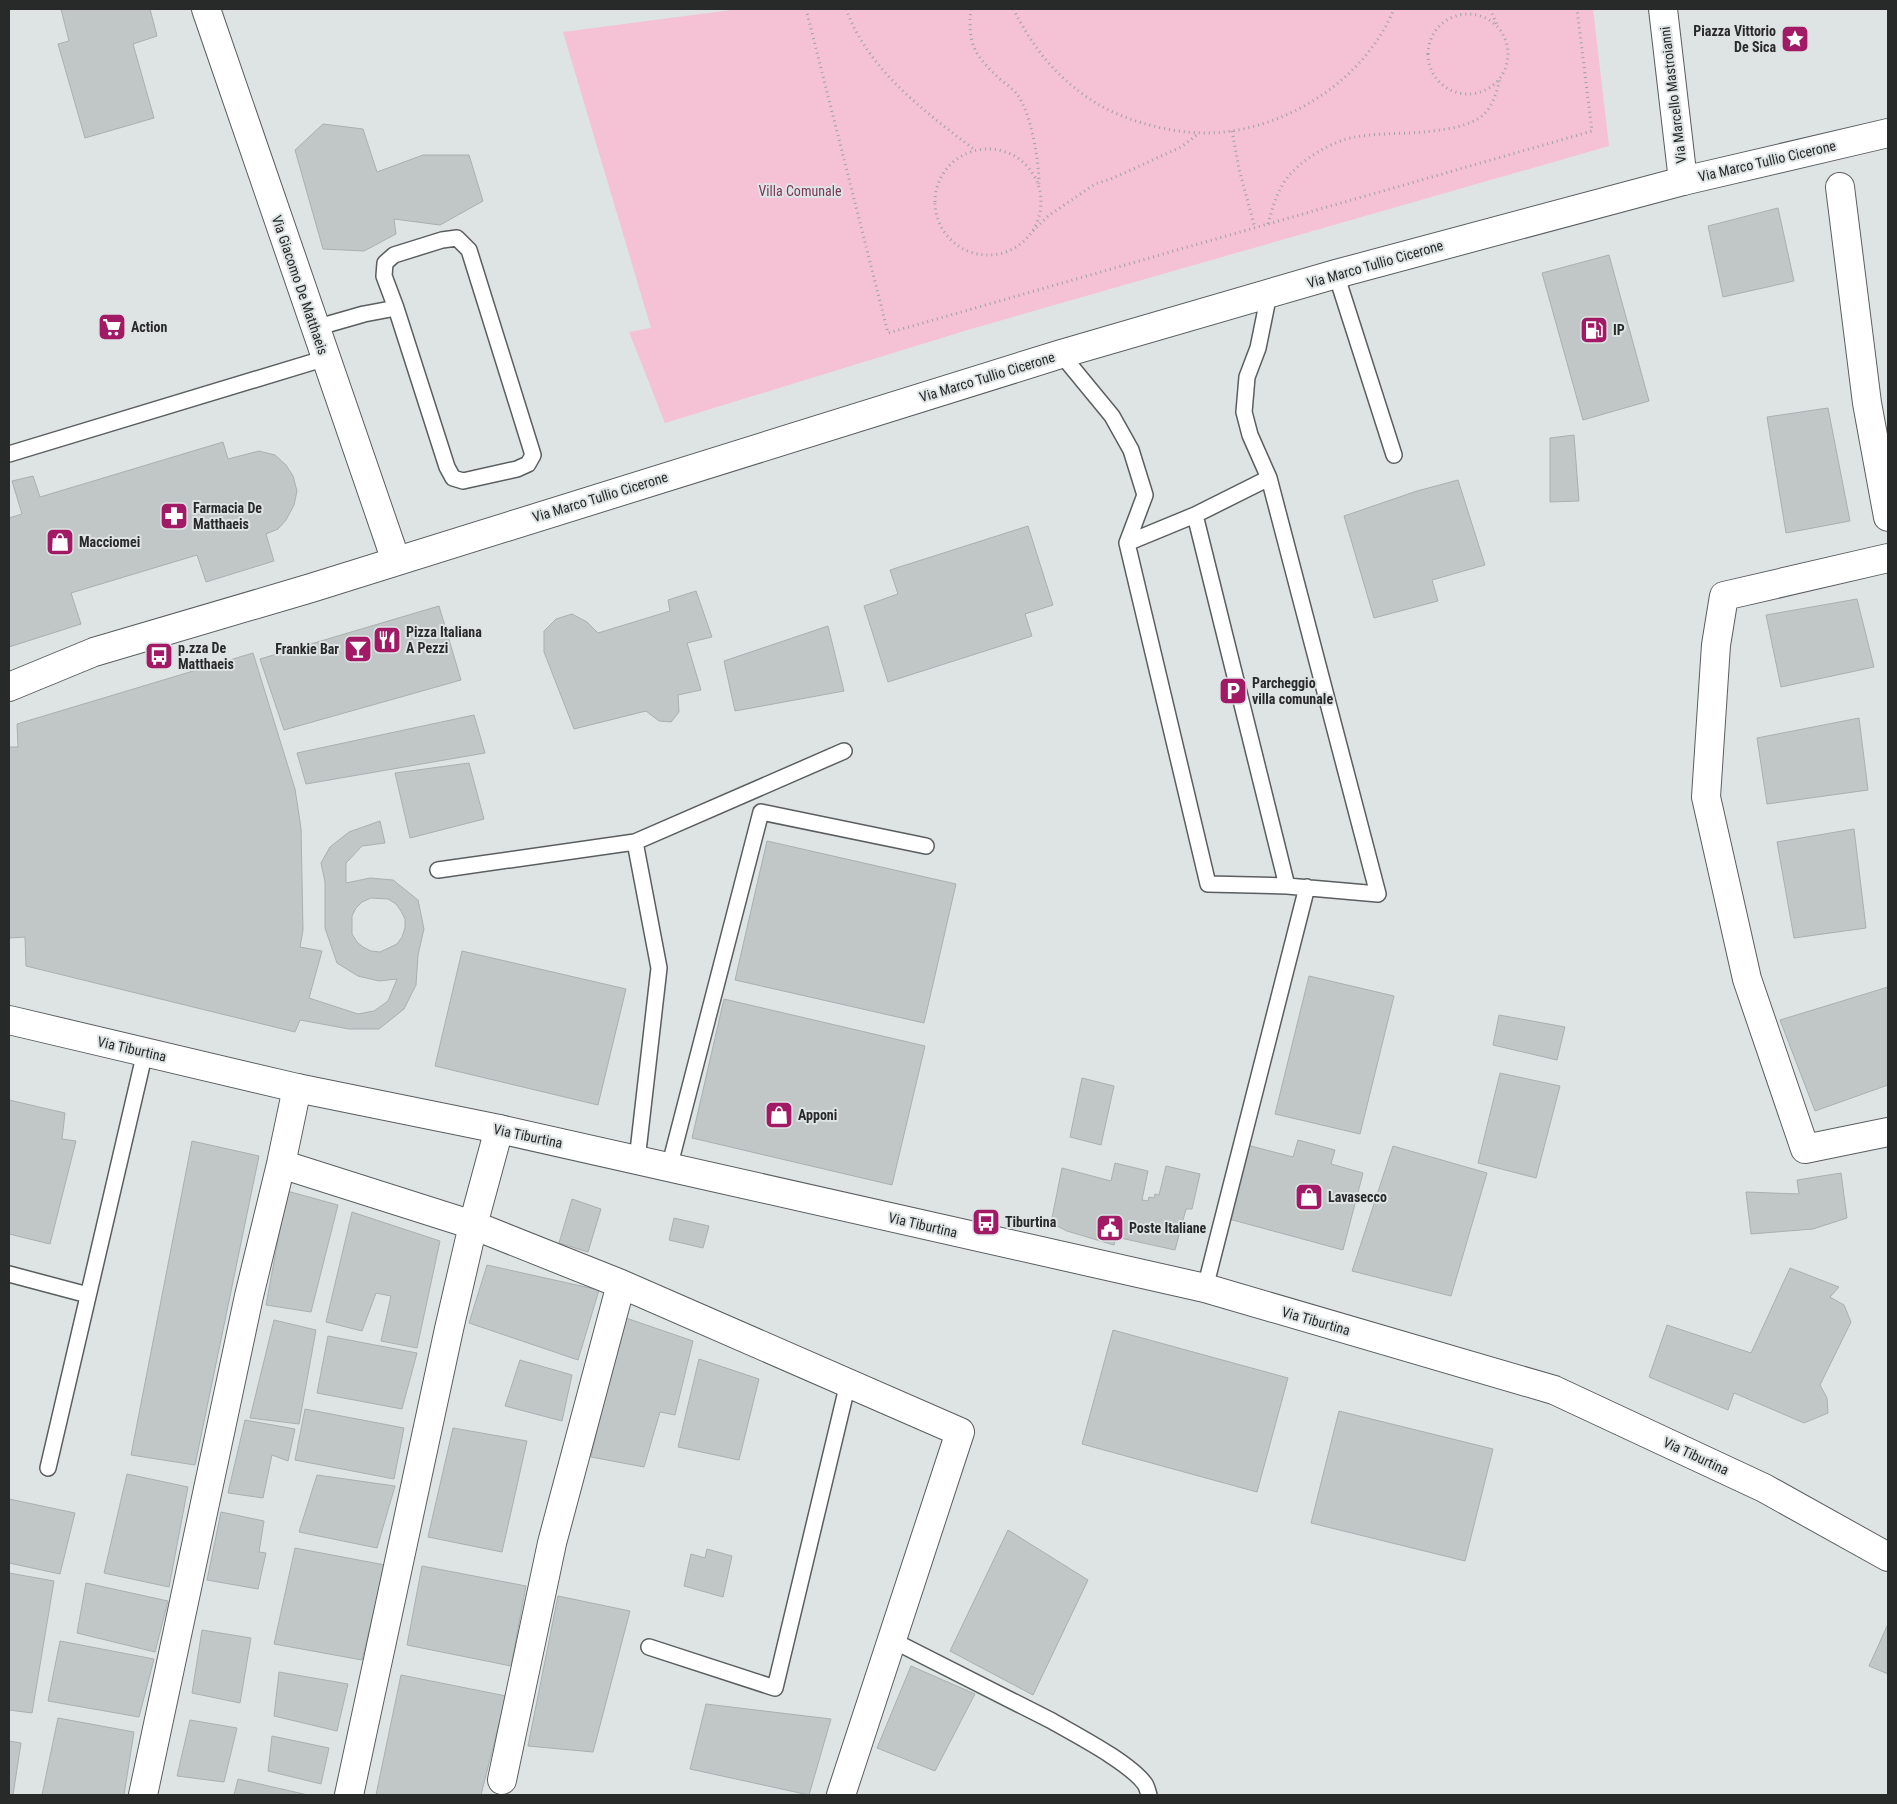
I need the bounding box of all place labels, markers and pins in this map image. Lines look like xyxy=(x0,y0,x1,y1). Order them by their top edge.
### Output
place label: Piazza Vittorio De Sica xyxy=(1693,23,1776,55)
place icon: Piazza Vittorio De Sica xyxy=(1780,24,1810,54)
supermarket icon: Action xyxy=(97,312,127,342)
fuel station icon: IP xyxy=(1579,315,1609,345)
place label: Action xyxy=(131,319,168,335)
place label: IP xyxy=(1613,322,1625,338)
place label: Farmacia De Matthaeis xyxy=(193,500,262,532)
pharmacy icon: Farmacia De Matthaeis xyxy=(159,501,189,531)
shop icon: Macciomei xyxy=(45,527,75,557)
place label: Macciomei xyxy=(79,534,140,550)
place label: Pizza Italiana A Pezzi xyxy=(406,624,482,656)
restaurant icon: Pizza Italiana A Pezzi xyxy=(372,625,402,655)
bar icon: Frankie Bar xyxy=(343,634,373,664)
place label: p.zza De Matthaeis xyxy=(178,640,234,672)
bus stop icon: p.zza De Matthaeis xyxy=(144,641,174,671)
place label: Frankie Bar xyxy=(275,641,339,657)
place label: Parcheggio villa comunale xyxy=(1252,675,1333,707)
parking icon: Parcheggio villa comunale xyxy=(1218,676,1248,706)
shop icon: Apponi xyxy=(764,1100,794,1130)
place label: Apponi xyxy=(798,1107,837,1123)
shop icon: Lavasecco xyxy=(1294,1182,1324,1212)
place label: Lavasecco xyxy=(1328,1189,1387,1205)
bus stop icon: Tiburtina xyxy=(971,1207,1001,1237)
public building icon: Poste Italiane xyxy=(1095,1213,1125,1243)
place label: Tiburtina xyxy=(1005,1214,1057,1230)
place label: Poste Italiane xyxy=(1129,1220,1207,1236)

